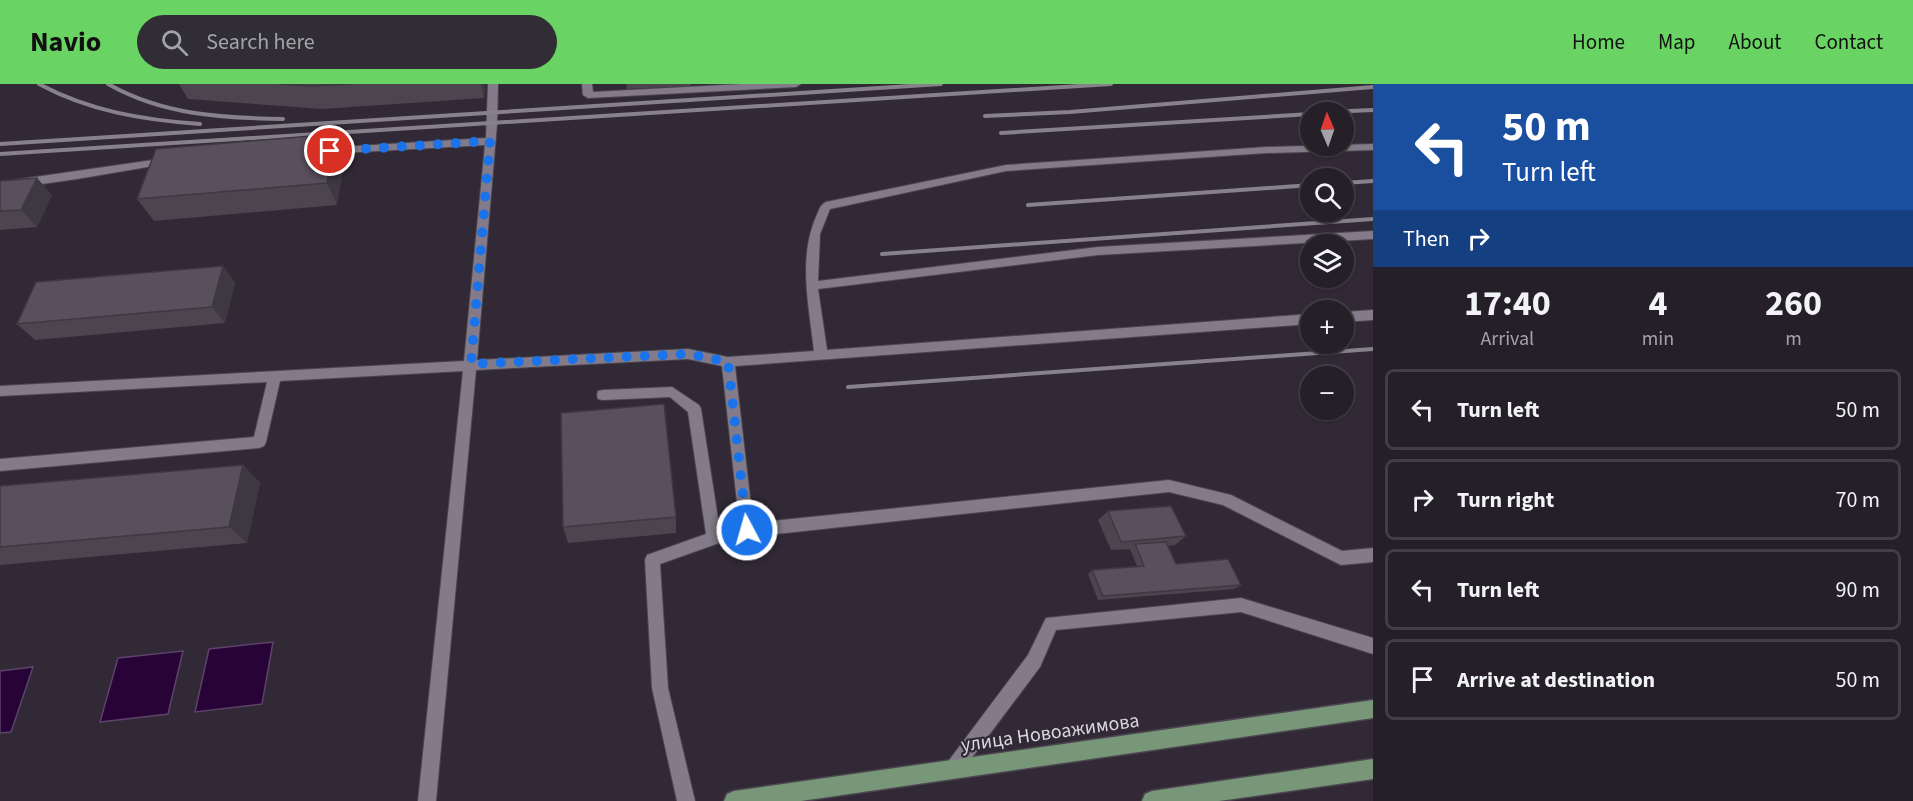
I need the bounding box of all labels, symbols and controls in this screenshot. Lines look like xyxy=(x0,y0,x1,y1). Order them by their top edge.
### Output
search box xyxy=(137,15,557,69)
text: Navio xyxy=(30,22,101,62)
icon: search xyxy=(158,26,191,59)
text: Search here xyxy=(206,26,315,58)
text: Home xyxy=(1572,27,1625,57)
text: Map xyxy=(1658,27,1696,57)
text: About xyxy=(1729,27,1781,57)
text: Contact xyxy=(1814,27,1883,57)
text: 50 m xyxy=(1502,97,1591,157)
north arrow xyxy=(1300,102,1354,156)
map controls xyxy=(1300,102,1354,420)
icon: left xyxy=(1403,108,1481,186)
pin xyxy=(304,125,355,176)
icon: arrive xyxy=(313,134,346,167)
text: Turn left xyxy=(1502,153,1596,192)
button: search xyxy=(1300,168,1354,222)
icon: right xyxy=(1462,222,1495,255)
text: Then xyxy=(1403,223,1450,255)
button: layers xyxy=(1300,234,1354,288)
text: 17:40 xyxy=(1464,278,1551,329)
text: 4 xyxy=(1648,278,1667,329)
text: 260 xyxy=(1765,278,1822,329)
button: + xyxy=(1300,300,1354,354)
text: Arrival xyxy=(1480,325,1534,353)
text: min xyxy=(1642,325,1674,353)
text: m xyxy=(1785,325,1802,353)
button: − xyxy=(1300,366,1354,420)
icon: left xyxy=(1406,393,1439,426)
text: Turn left xyxy=(1457,394,1539,426)
text: 50 m xyxy=(1835,394,1880,426)
icon: right xyxy=(1406,483,1439,516)
text: Turn right xyxy=(1457,484,1554,516)
text: 70 m xyxy=(1835,484,1880,516)
position arrow xyxy=(715,498,779,562)
icon: left xyxy=(1406,573,1439,606)
text: Turn left xyxy=(1457,574,1539,606)
text: 90 m xyxy=(1835,574,1880,606)
icon: arrive xyxy=(1406,663,1439,696)
text: Arrive at destination xyxy=(1457,664,1655,696)
text: 50 m xyxy=(1835,664,1880,696)
street label: улица Новоажимова xyxy=(959,707,1141,759)

